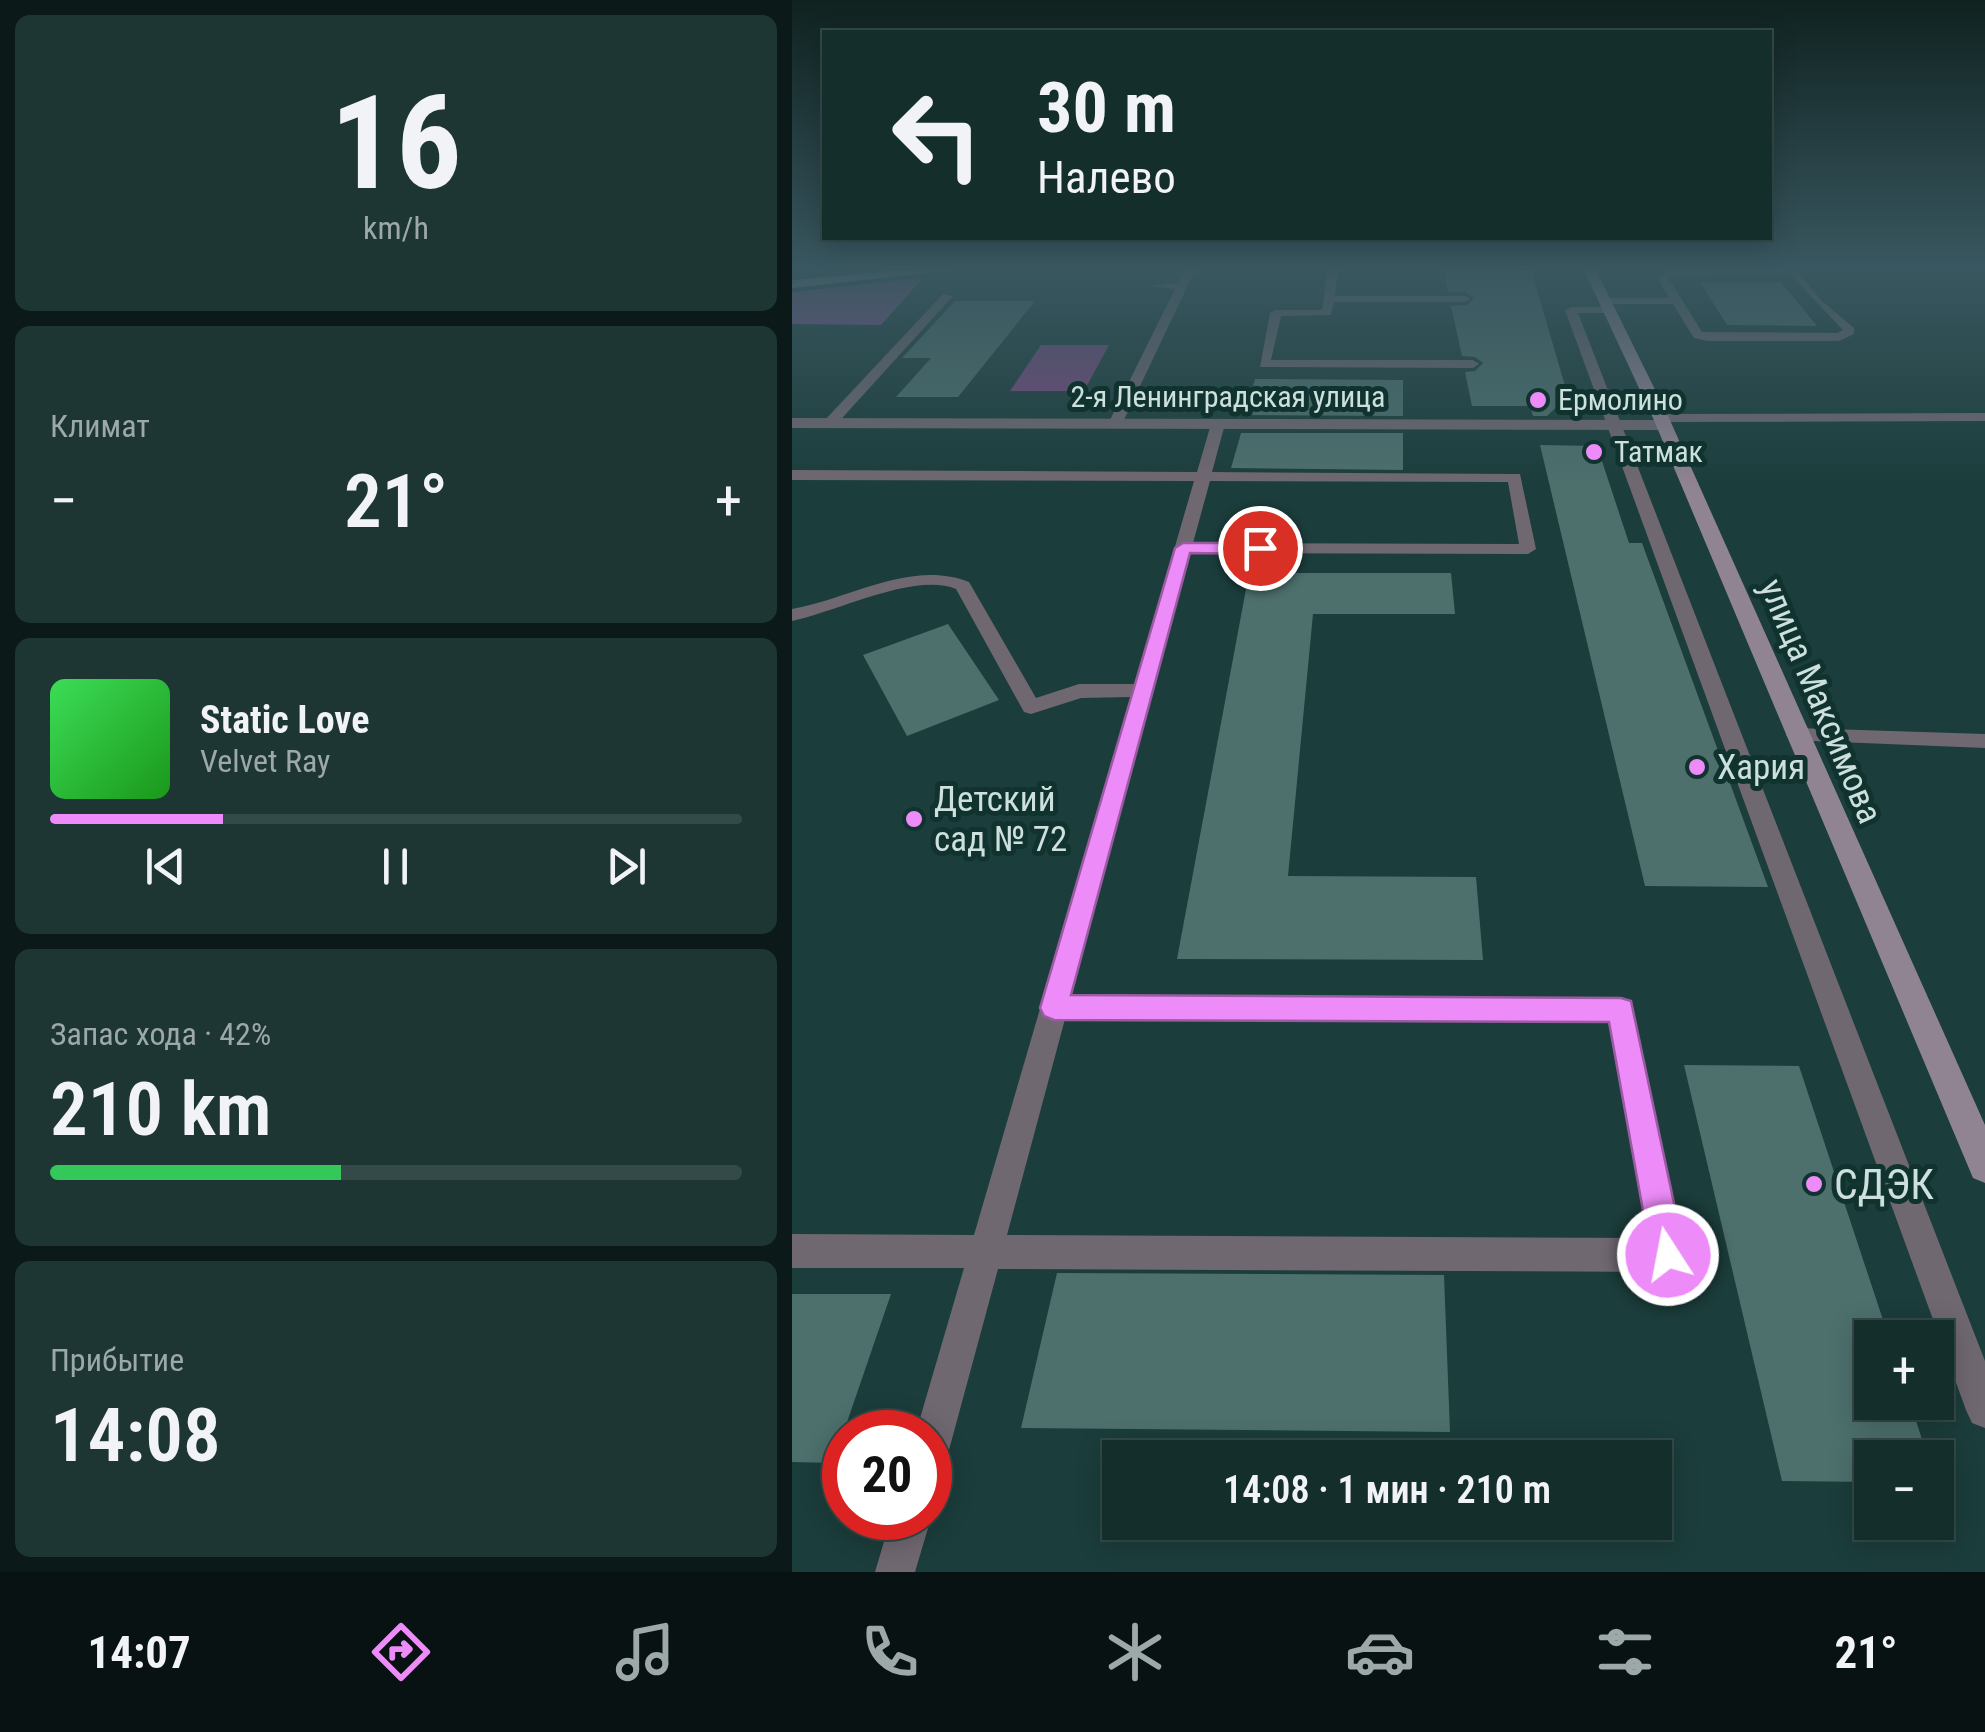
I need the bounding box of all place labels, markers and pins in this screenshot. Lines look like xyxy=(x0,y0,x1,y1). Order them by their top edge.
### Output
place label: Ермолино xyxy=(1558,382,1683,417)
marker: Ермолино xyxy=(1527,389,1549,411)
place label: Татмак xyxy=(1614,434,1703,469)
marker: Татмак xyxy=(1583,441,1605,463)
pin xyxy=(1218,506,1303,591)
place label: Хария xyxy=(1717,747,1805,788)
marker: Хария xyxy=(1686,756,1708,778)
place label: Детский сад № 72 xyxy=(934,779,1067,860)
marker: Детский сад № 72 xyxy=(903,808,925,830)
place label: СДЭК xyxy=(1834,1160,1934,1209)
marker: СДЭК xyxy=(1803,1173,1825,1195)

